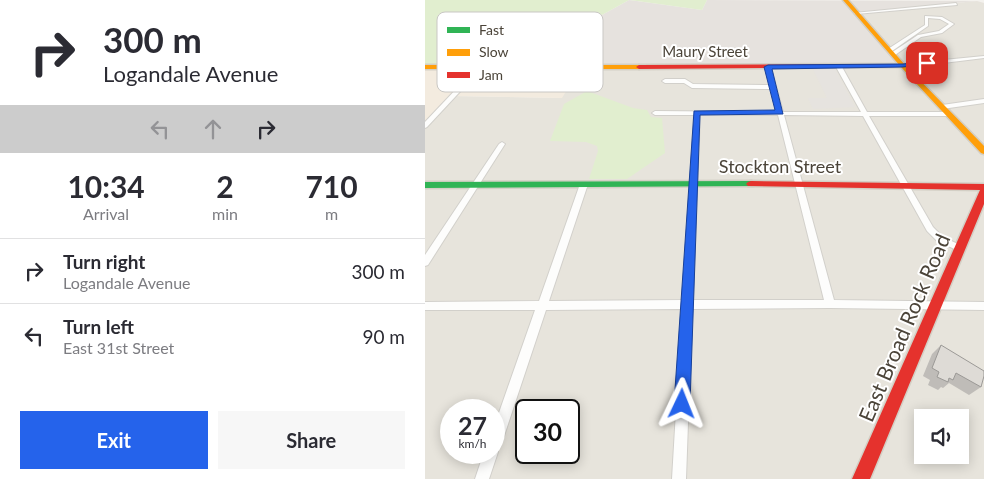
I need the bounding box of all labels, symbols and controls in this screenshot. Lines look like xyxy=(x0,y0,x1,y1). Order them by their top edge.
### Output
legend xyxy=(437,12,603,92)
text: 300 m xyxy=(103,18,202,60)
icon: right xyxy=(20,20,85,85)
text: Fast xyxy=(479,21,504,38)
street label: Maury Street xyxy=(662,42,748,60)
pin xyxy=(906,42,948,84)
text: Slow xyxy=(479,43,509,60)
icon: arrive xyxy=(913,49,941,77)
text: Logandale Avenue xyxy=(103,60,278,87)
text: Jam xyxy=(479,66,503,83)
icon: left xyxy=(146,115,174,143)
icon: ahead xyxy=(199,115,227,143)
icon: right xyxy=(252,115,280,143)
street label: Stockton Street xyxy=(719,155,842,177)
text: 10:34 xyxy=(67,168,145,204)
text: 2 xyxy=(216,168,234,204)
text: 710 xyxy=(305,168,358,204)
text: Arrival xyxy=(83,204,129,223)
text: min xyxy=(212,204,238,223)
text: m xyxy=(325,204,338,223)
street label: East Broad Rock Road xyxy=(853,230,954,425)
text: Turn right xyxy=(63,250,145,273)
icon: right xyxy=(20,257,48,285)
text: 300 m xyxy=(351,260,405,283)
text: Logandale Avenue xyxy=(63,273,191,292)
text: Turn left xyxy=(63,315,134,338)
icon: left xyxy=(20,322,48,350)
text: 90 m xyxy=(362,325,405,348)
text: East 31st Street xyxy=(63,338,174,357)
position arrow xyxy=(655,377,707,429)
speed limit sign: 30 xyxy=(515,399,580,464)
map controls xyxy=(914,409,969,464)
button: sound xyxy=(914,409,969,464)
text: 27 xyxy=(458,410,487,440)
button: Exit xyxy=(20,411,208,469)
button: Share xyxy=(218,411,405,469)
text: km/h xyxy=(458,436,487,451)

